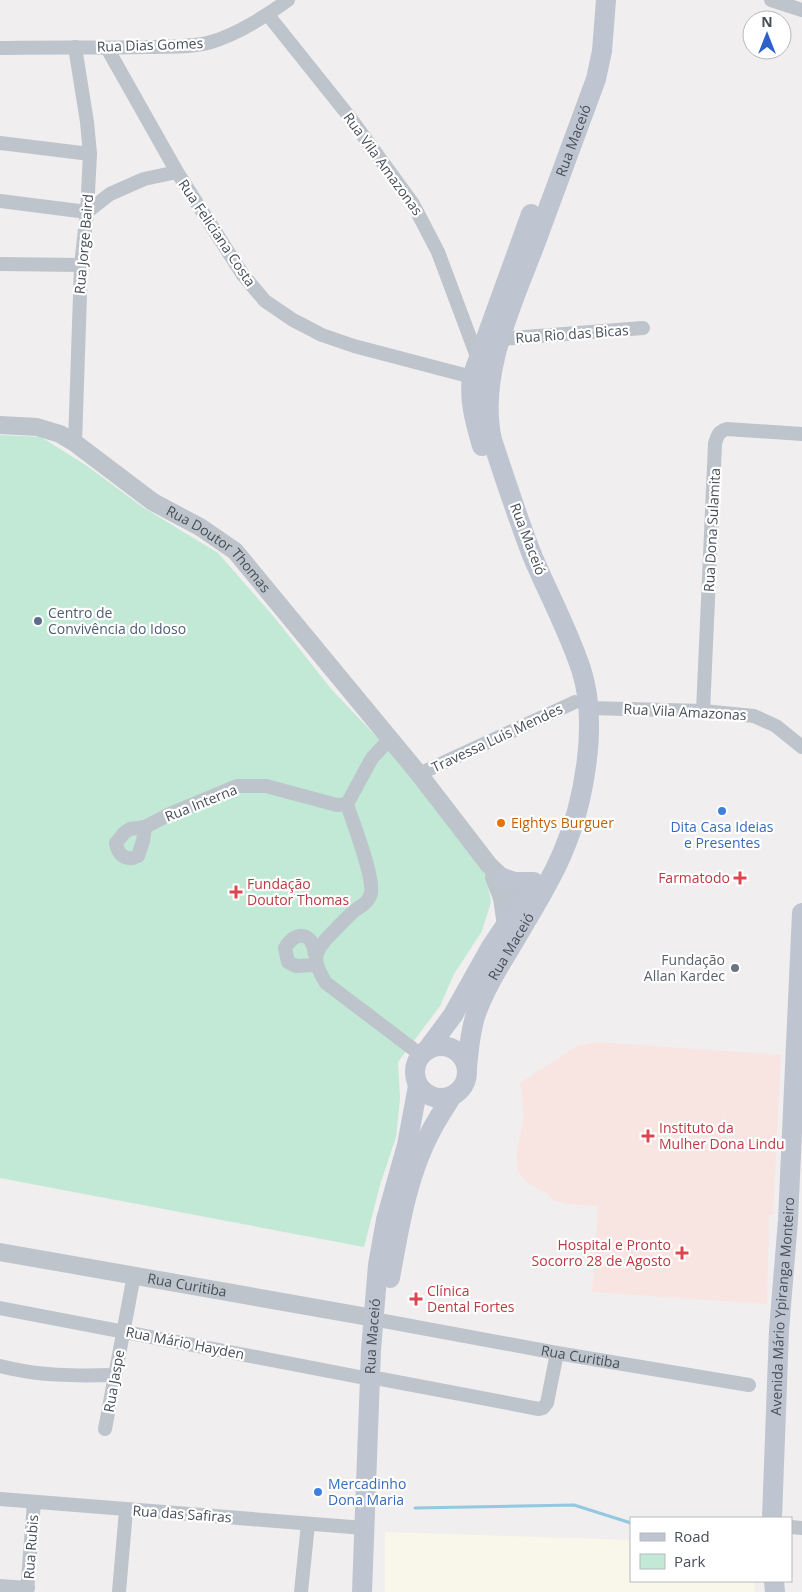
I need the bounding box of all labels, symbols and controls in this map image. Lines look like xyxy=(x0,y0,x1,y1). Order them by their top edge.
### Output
north arrow xyxy=(742,10,792,60)
text: N xyxy=(761,12,773,31)
street label: Rua Dias Gomes xyxy=(96,33,204,56)
street label: Rua Maceió xyxy=(551,102,595,179)
street label: Rua Vila Amazonas xyxy=(340,108,427,219)
street label: Rua Feliciana Costa xyxy=(174,175,260,290)
street label: Rua Jorge Baird xyxy=(70,193,97,295)
street label: Rua Rio das Bicas xyxy=(515,320,629,347)
street label: Rua Dona Sulamita xyxy=(699,468,724,592)
street label: Rua Maceió xyxy=(506,500,551,577)
street label: Rua Doutor Thomas xyxy=(163,501,276,597)
place label: Centro de Convivência do Idoso xyxy=(48,603,186,638)
marker: Centro de Convivência do Idoso xyxy=(32,615,44,627)
street label: Travessa Luis Mendes xyxy=(428,699,566,776)
street label: Rua Vila Amazonas xyxy=(623,699,747,724)
street label: Rua Interna xyxy=(162,779,240,826)
marker: Dita Casa Ideias e Presentes xyxy=(716,805,728,817)
place label: Eightys Burguer xyxy=(511,813,614,832)
marker: Eightys Burguer xyxy=(495,817,507,829)
place label: Dita Casa Ideias e Presentes xyxy=(670,817,774,852)
place label: Farmatodo xyxy=(658,868,730,887)
marker: Farmatodo xyxy=(734,872,746,884)
place label: Fundação Doutor Thomas xyxy=(247,874,349,909)
marker: Fundação Doutor Thomas xyxy=(229,885,243,899)
street label: Rua Maceió xyxy=(483,909,538,984)
place label: Fundação Allan Kardec xyxy=(644,950,725,985)
marker: Fundação Allan Kardec xyxy=(729,962,741,974)
place label: Instituto da Mulher Dona Lindu xyxy=(659,1118,785,1153)
marker: Instituto da Mulher Dona Lindu xyxy=(641,1129,655,1143)
street label: Avenida Mário Ypiranga Monteiro xyxy=(766,1197,798,1416)
place label: Hospital e Pronto Socorro 28 de Agosto xyxy=(532,1235,671,1270)
marker: Hospital e Pronto Socorro 28 de Agosto xyxy=(675,1246,689,1260)
street label: Rua Curitiba xyxy=(146,1268,228,1301)
place label: Clínica Dental Fortes xyxy=(427,1281,515,1316)
marker: Clínica Dental Fortes xyxy=(409,1292,423,1306)
street label: Rua Maceió xyxy=(360,1298,384,1374)
street label: Rua Mário Hayden xyxy=(124,1322,246,1363)
street label: Rua Curitiba xyxy=(540,1340,622,1372)
street label: Rua Jaspe xyxy=(99,1348,128,1414)
place label: Mercadinho Dona Maria xyxy=(328,1474,406,1509)
marker: Mercadinho Dona Maria xyxy=(312,1486,324,1498)
street label: Rua das Safiras xyxy=(132,1501,232,1526)
street label: Rua Rubis xyxy=(19,1514,42,1580)
legend xyxy=(630,1517,792,1582)
text: Road xyxy=(674,1526,710,1546)
text: Park xyxy=(674,1551,705,1571)

